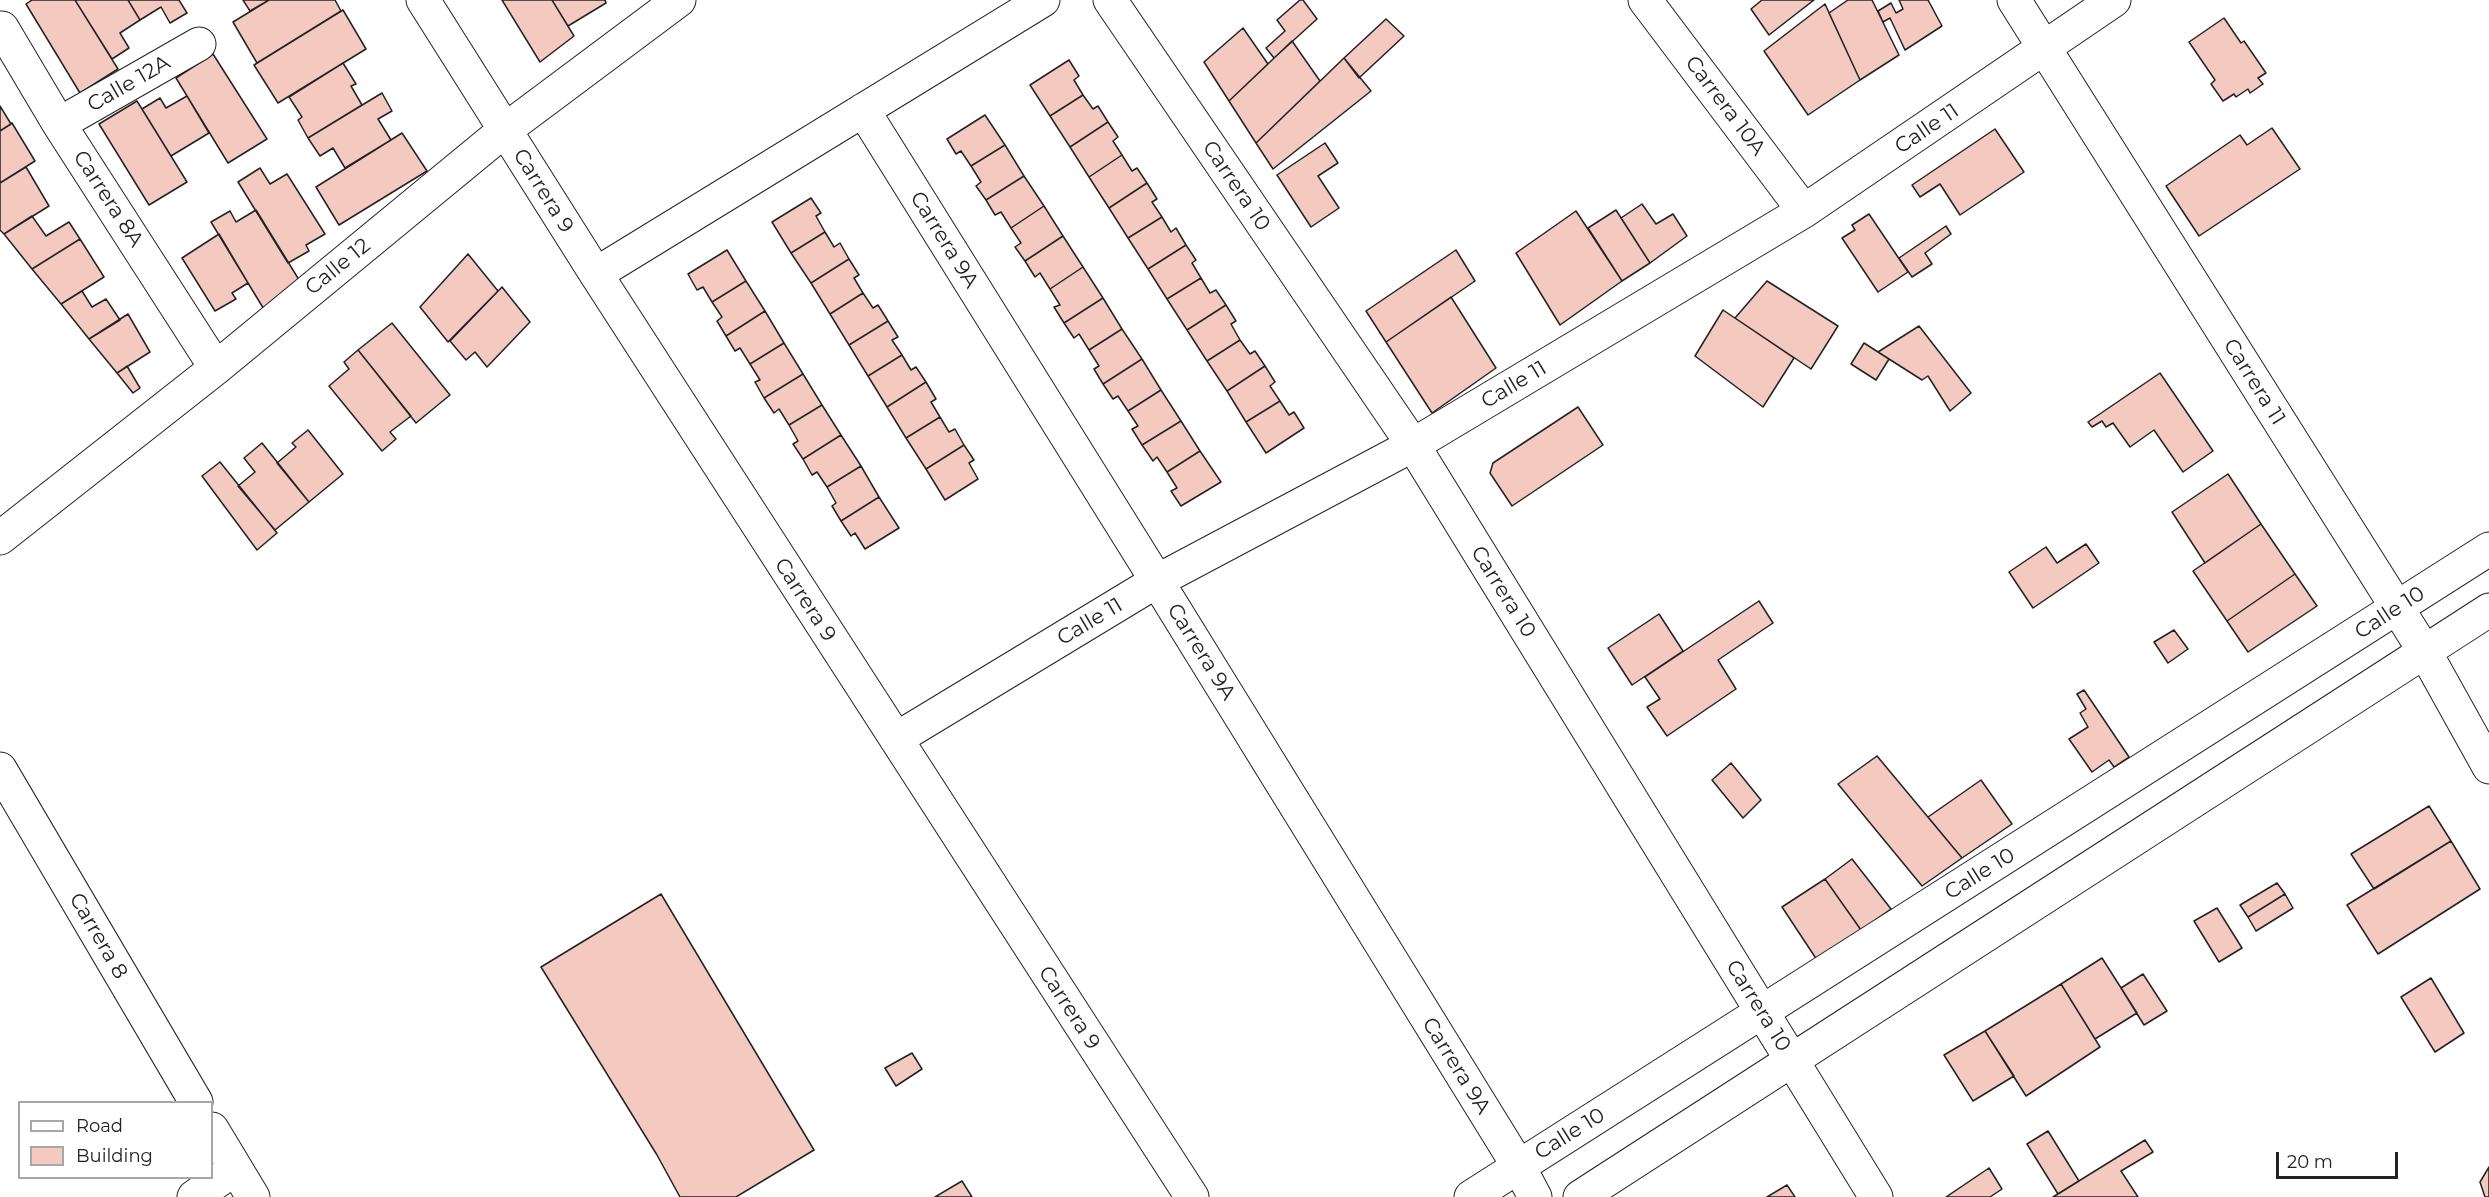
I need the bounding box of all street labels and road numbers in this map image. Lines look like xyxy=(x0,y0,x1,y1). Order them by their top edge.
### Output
street label: Calle 12A xyxy=(83,50,175,118)
street label: Carrera 10A xyxy=(1679,51,1771,161)
street label: Calle 11 xyxy=(1890,98,1964,160)
street label: Carrera 10 xyxy=(1197,136,1275,236)
street label: Carrera 9 xyxy=(507,144,579,238)
street label: Carrera 8A xyxy=(67,146,149,252)
street label: Carrera 9A xyxy=(904,187,984,293)
street label: Calle 12 xyxy=(300,233,376,301)
street label: Carrera 11 xyxy=(2218,334,2290,430)
street label: Calle 11 xyxy=(1477,356,1551,414)
street label: Carrera 10 xyxy=(1465,542,1541,642)
street label: Carrera 9 xyxy=(769,554,841,646)
street label: Calle 10 xyxy=(2350,581,2430,645)
street label: Calle 11 xyxy=(1053,593,1127,651)
street label: Carrera 9A xyxy=(1161,599,1241,705)
street label: Calle 10 xyxy=(1940,843,2020,905)
street label: Carrera 8 xyxy=(63,889,133,983)
street label: Carrera 10 xyxy=(1720,956,1796,1056)
street label: Carrera 9 xyxy=(1033,962,1105,1054)
street label: Carrera 9A xyxy=(1416,1013,1496,1119)
street label: Calle 10 xyxy=(1530,1103,1610,1165)

